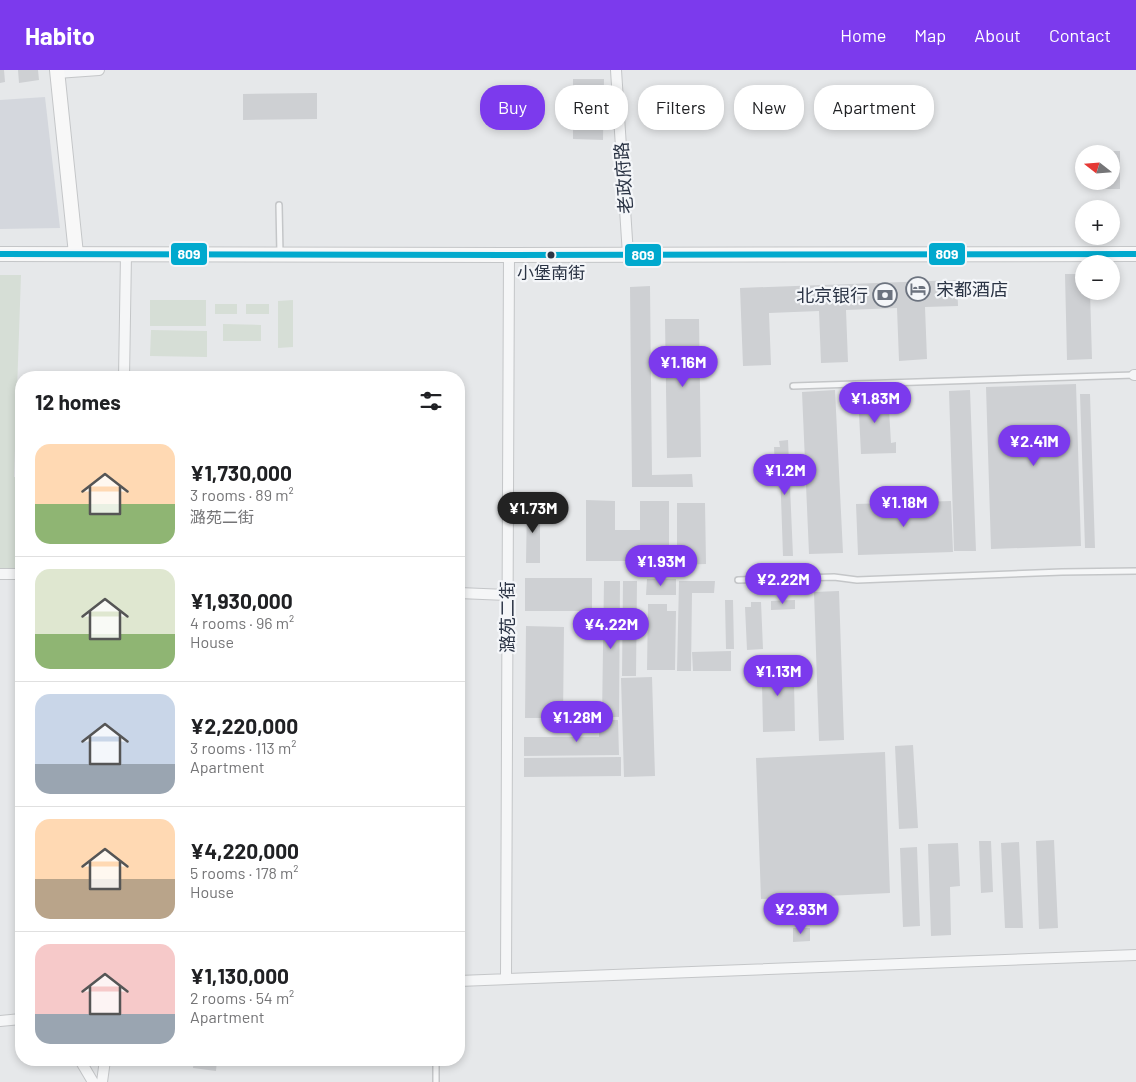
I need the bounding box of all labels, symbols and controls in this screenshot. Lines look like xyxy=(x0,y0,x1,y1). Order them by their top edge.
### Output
text: Habito xyxy=(25,21,95,50)
text: Home xyxy=(840,24,886,46)
text: Map xyxy=(914,24,946,46)
text: About xyxy=(974,24,1021,46)
text: Contact xyxy=(1049,24,1111,46)
chip: Buy xyxy=(480,85,545,130)
chip: Rent xyxy=(555,85,628,130)
chip: Filters xyxy=(638,85,724,130)
chip: New xyxy=(734,85,804,130)
chip: Apartment xyxy=(814,85,934,130)
street label: 老政府路 xyxy=(610,141,636,215)
north arrow xyxy=(1075,145,1120,190)
map controls xyxy=(1075,145,1120,300)
button: + xyxy=(1075,200,1120,245)
line badge: 809 xyxy=(170,242,208,266)
line badge: 809 xyxy=(928,242,966,266)
line badge: 809 xyxy=(624,243,662,267)
text: 809 xyxy=(178,245,201,262)
text: 809 xyxy=(936,245,959,262)
text: 809 xyxy=(632,246,655,263)
marker: 小堡南街 xyxy=(546,250,556,260)
button: − xyxy=(1075,255,1120,300)
place label: 小堡南街 xyxy=(517,262,585,282)
hotel icon: 宋都酒店 xyxy=(905,276,931,302)
place label: 宋都酒店 xyxy=(936,278,1008,300)
bank icon: 北京银行 xyxy=(872,282,898,308)
place label: 北京银行 xyxy=(796,284,868,306)
pin: ¥1.16M xyxy=(642,346,724,388)
text: ¥1.16M xyxy=(660,352,706,371)
pin: ¥1.83M xyxy=(834,382,916,424)
icon: filters xyxy=(417,387,445,415)
text: ¥1.83M xyxy=(850,388,900,407)
text: 12 homes xyxy=(35,389,121,414)
pin: ¥2.41M xyxy=(993,424,1075,467)
text: ¥2.41M xyxy=(1009,431,1059,450)
pin: ¥1.2M xyxy=(750,454,820,496)
text: ¥1,730,000 xyxy=(190,460,292,485)
text: ¥1.2M xyxy=(764,460,806,479)
icon: home xyxy=(75,464,135,524)
text: 3 rooms · 89 m² xyxy=(190,485,294,504)
pin: ¥1.18M xyxy=(863,486,945,528)
pin: ¥1.73M xyxy=(492,492,574,534)
text: ¥1.18M xyxy=(881,492,927,511)
text: ¥1.73M xyxy=(509,498,557,517)
text: 潞苑二街 xyxy=(190,507,254,526)
pin: ¥1.93M xyxy=(620,544,702,587)
text: ¥1.93M xyxy=(636,551,686,570)
pin: ¥2.22M xyxy=(742,562,824,605)
text: ¥2.22M xyxy=(756,569,810,588)
street label: 潞苑二街 xyxy=(496,581,518,653)
text: ¥1,930,000 xyxy=(190,588,293,613)
icon: home xyxy=(75,589,135,649)
pin: ¥4.22M xyxy=(570,608,652,650)
text: 4 rooms · 96 m² xyxy=(190,613,294,632)
text: ¥4.22M xyxy=(584,614,638,633)
text: House xyxy=(190,632,234,651)
pin: ¥1.13M xyxy=(737,654,819,697)
text: ¥1.13M xyxy=(755,661,801,680)
pin: ¥1.28M xyxy=(536,700,618,743)
text: ¥1.28M xyxy=(552,707,602,726)
text: ¥2,220,000 xyxy=(190,713,298,738)
icon: home xyxy=(75,714,135,774)
text: 3 rooms · 113 m² xyxy=(190,738,296,757)
text: Apartment xyxy=(190,757,265,776)
text: ¥4,220,000 xyxy=(190,838,299,863)
icon: home xyxy=(75,839,135,899)
text: 5 rooms · 178 m² xyxy=(190,863,298,882)
text: House xyxy=(190,882,234,901)
pin: ¥2.93M xyxy=(760,892,842,935)
text: ¥2.93M xyxy=(775,899,827,918)
text: ¥1,130,000 xyxy=(190,963,289,988)
icon: home xyxy=(75,964,135,1024)
text: 2 rooms · 54 m² xyxy=(190,988,294,1007)
text: Apartment xyxy=(190,1007,265,1026)

